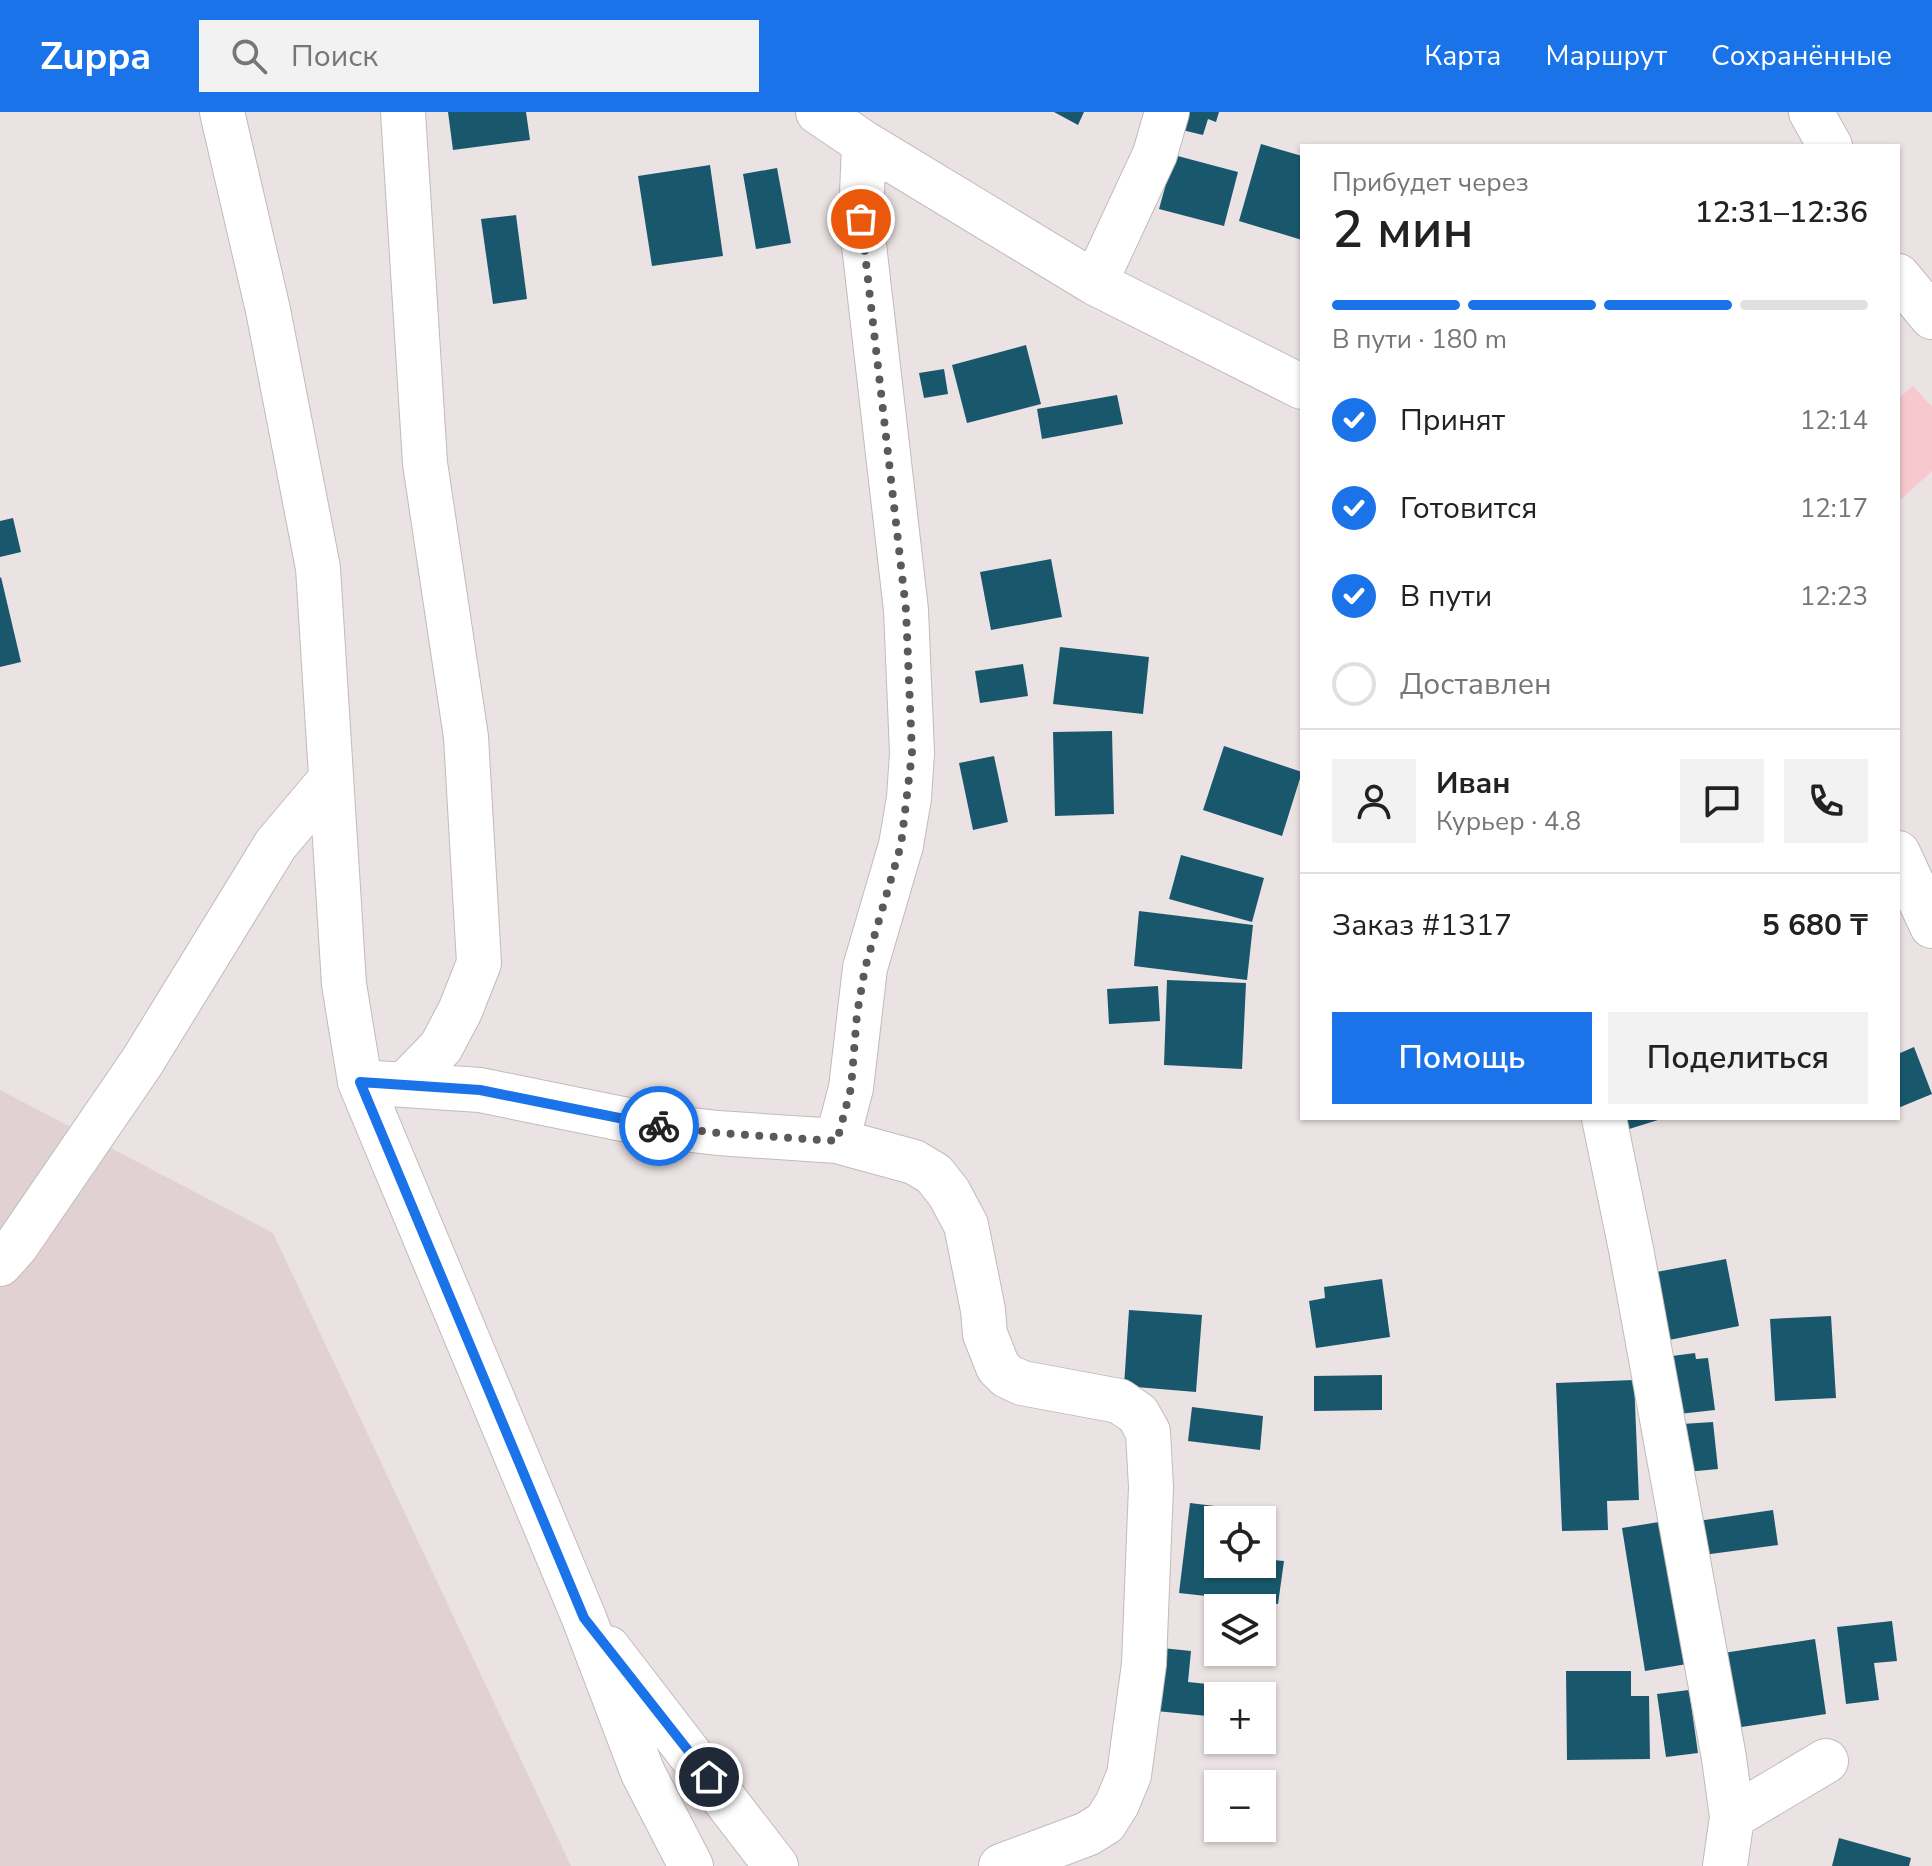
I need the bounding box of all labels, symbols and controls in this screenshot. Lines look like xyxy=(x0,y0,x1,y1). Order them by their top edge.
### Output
search box xyxy=(199,20,759,92)
text: Zuppa xyxy=(40,31,151,82)
icon: search xyxy=(227,34,271,78)
text: Поиск xyxy=(291,36,378,77)
text: Карта xyxy=(1424,37,1501,75)
text: Маршрут xyxy=(1545,37,1667,75)
text: Сохранённые xyxy=(1711,37,1892,75)
text: Прибудет через xyxy=(1332,165,1529,200)
pin xyxy=(827,185,895,253)
text: 12:31–12:36 xyxy=(1695,192,1868,233)
text: 2 мин xyxy=(1332,194,1474,265)
icon: bag xyxy=(839,197,883,241)
text: В пути · 180 m xyxy=(1332,322,1507,357)
icon: check xyxy=(1332,398,1376,442)
text: Принят xyxy=(1400,400,1505,441)
text: 12:14 xyxy=(1800,403,1868,438)
icon: check xyxy=(1332,486,1376,530)
text: Готовится xyxy=(1400,488,1537,529)
text: 12:17 xyxy=(1800,491,1868,526)
icon: check xyxy=(1332,574,1376,618)
text: В пути xyxy=(1400,576,1492,617)
text: 12:23 xyxy=(1800,579,1868,614)
text: Доставлен xyxy=(1400,664,1552,705)
button: person xyxy=(1332,759,1416,843)
button: chat xyxy=(1680,759,1764,843)
button: phone xyxy=(1784,759,1868,843)
text: Иван xyxy=(1436,763,1511,804)
text: Курьер · 4.8 xyxy=(1436,804,1581,839)
text: Заказ #1317 xyxy=(1332,905,1512,946)
text: 5 680 ₸ xyxy=(1762,905,1868,946)
button: Помощь xyxy=(1332,1012,1592,1104)
button: Поделиться xyxy=(1608,1012,1868,1104)
courier xyxy=(619,1086,699,1166)
icon: bike xyxy=(637,1104,681,1148)
map controls xyxy=(1204,1506,1276,1842)
button: locate xyxy=(1204,1506,1276,1578)
button: layers xyxy=(1204,1594,1276,1666)
button: + xyxy=(1204,1682,1276,1754)
pin xyxy=(675,1743,743,1811)
icon: home xyxy=(687,1755,731,1799)
button: − xyxy=(1204,1770,1276,1842)

